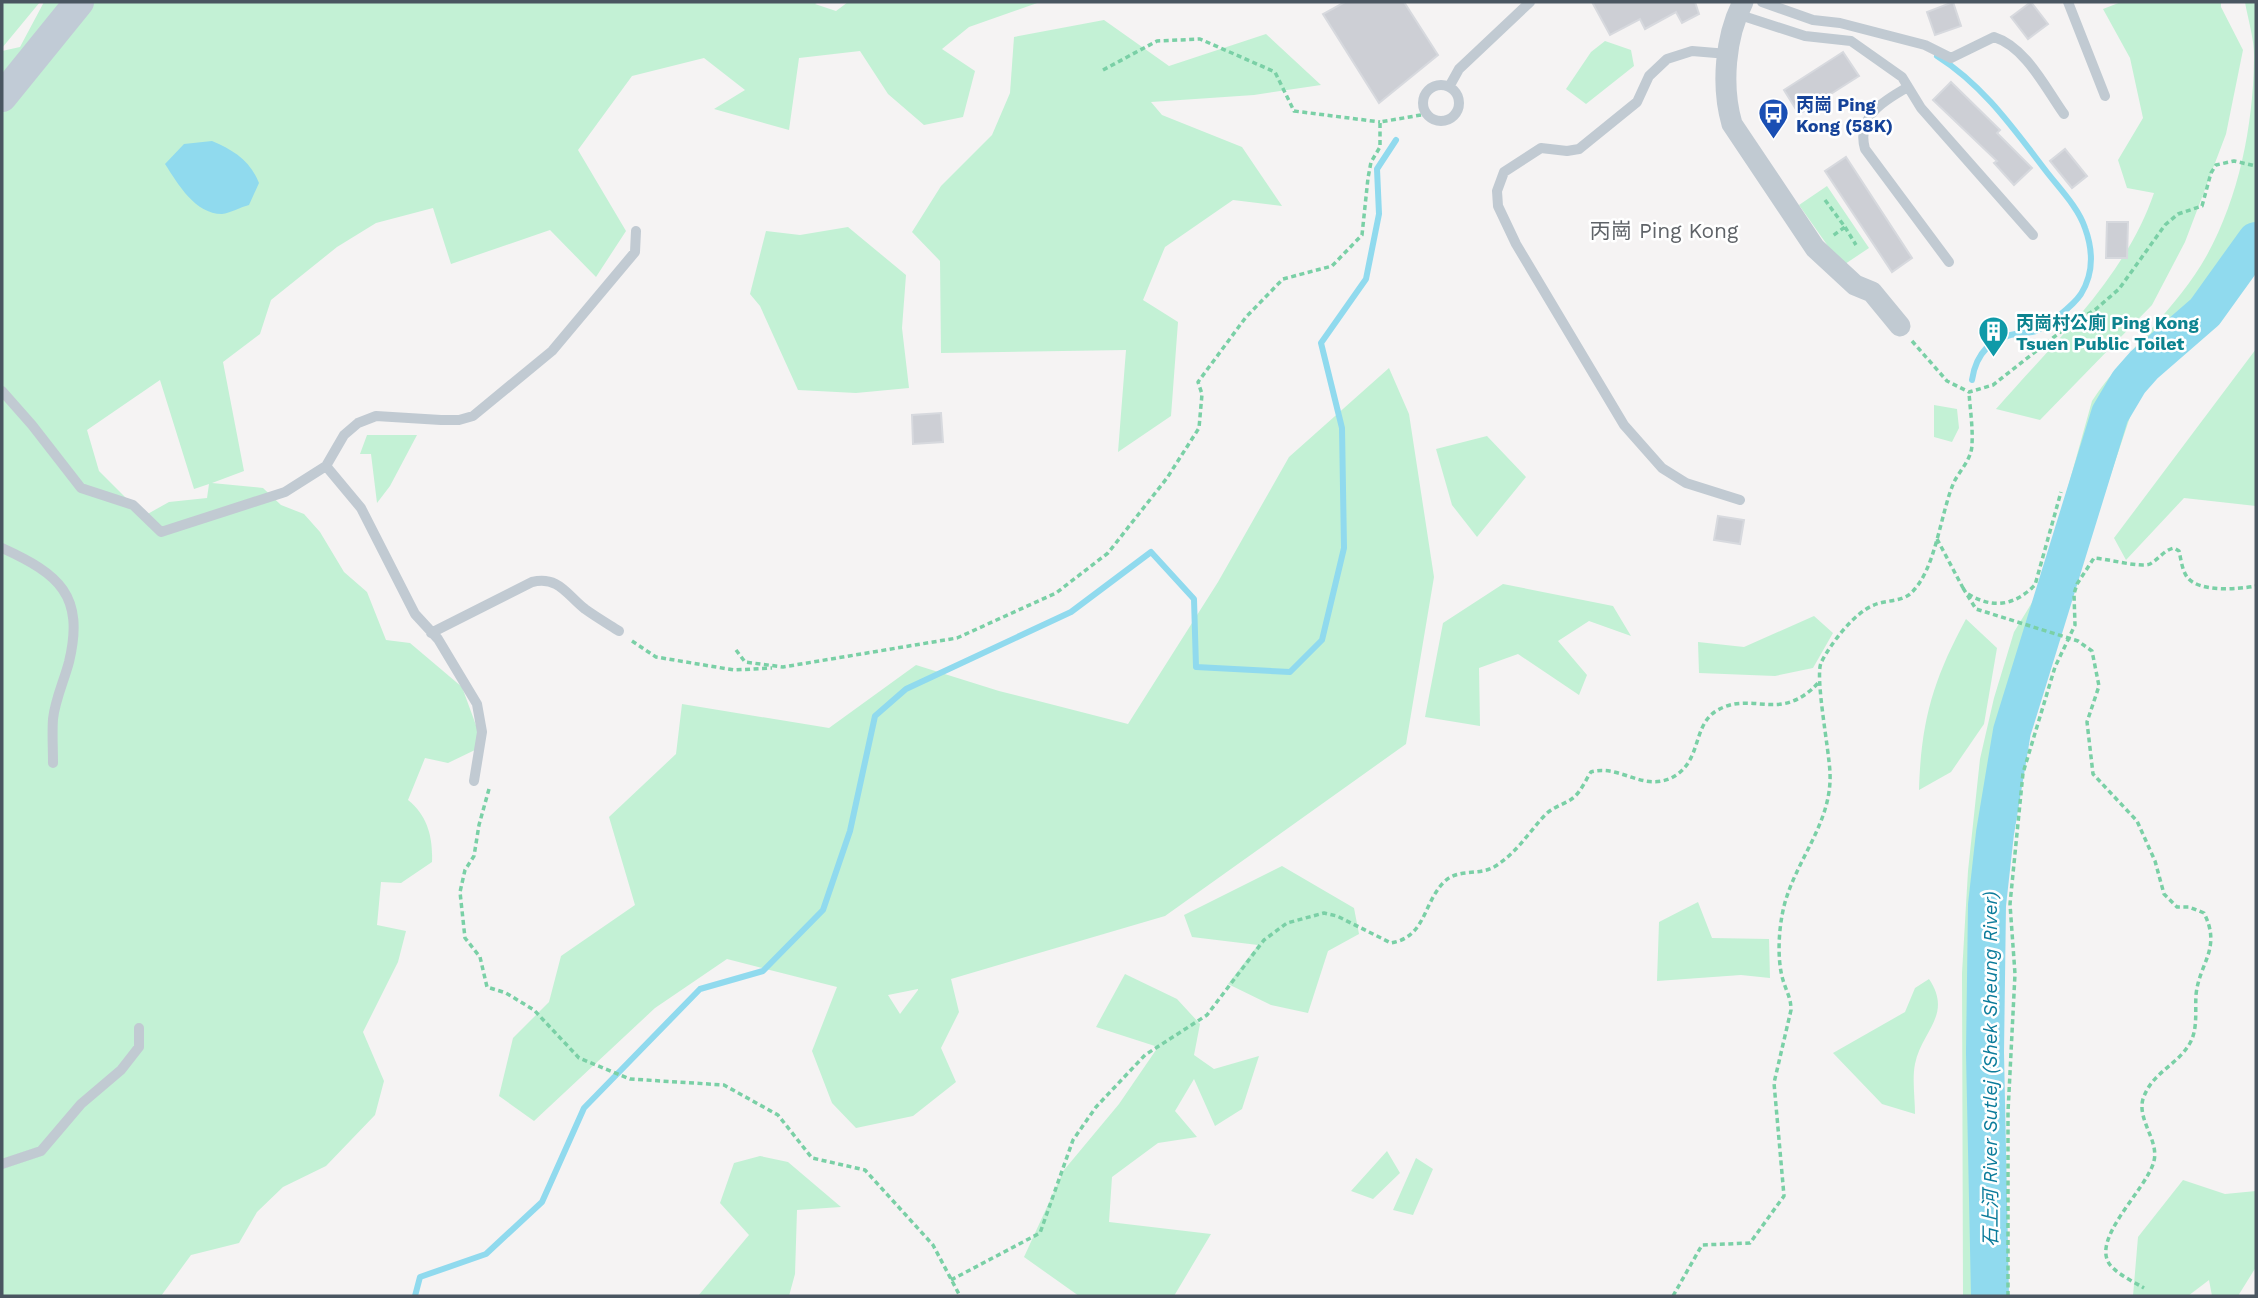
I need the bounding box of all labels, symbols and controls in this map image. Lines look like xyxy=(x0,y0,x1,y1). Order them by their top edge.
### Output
place label: 丙崗 Ping Kong (58K) xyxy=(1796,94,1893,136)
bus stop icon: 丙崗 Ping Kong (58K) xyxy=(1756,97,1790,141)
district label: 丙崗 Ping Kong xyxy=(1590,218,1739,243)
place label: 丙崗村公廁 Ping Kong Tsuen Public Toilet xyxy=(2016,312,2199,354)
building icon: 丙崗村公廁 Ping Kong Tsuen Public Toilet xyxy=(1976,315,2010,359)
water label: 石上河 River Sutlej (Shek Sheung River) xyxy=(1979,891,2002,1247)

